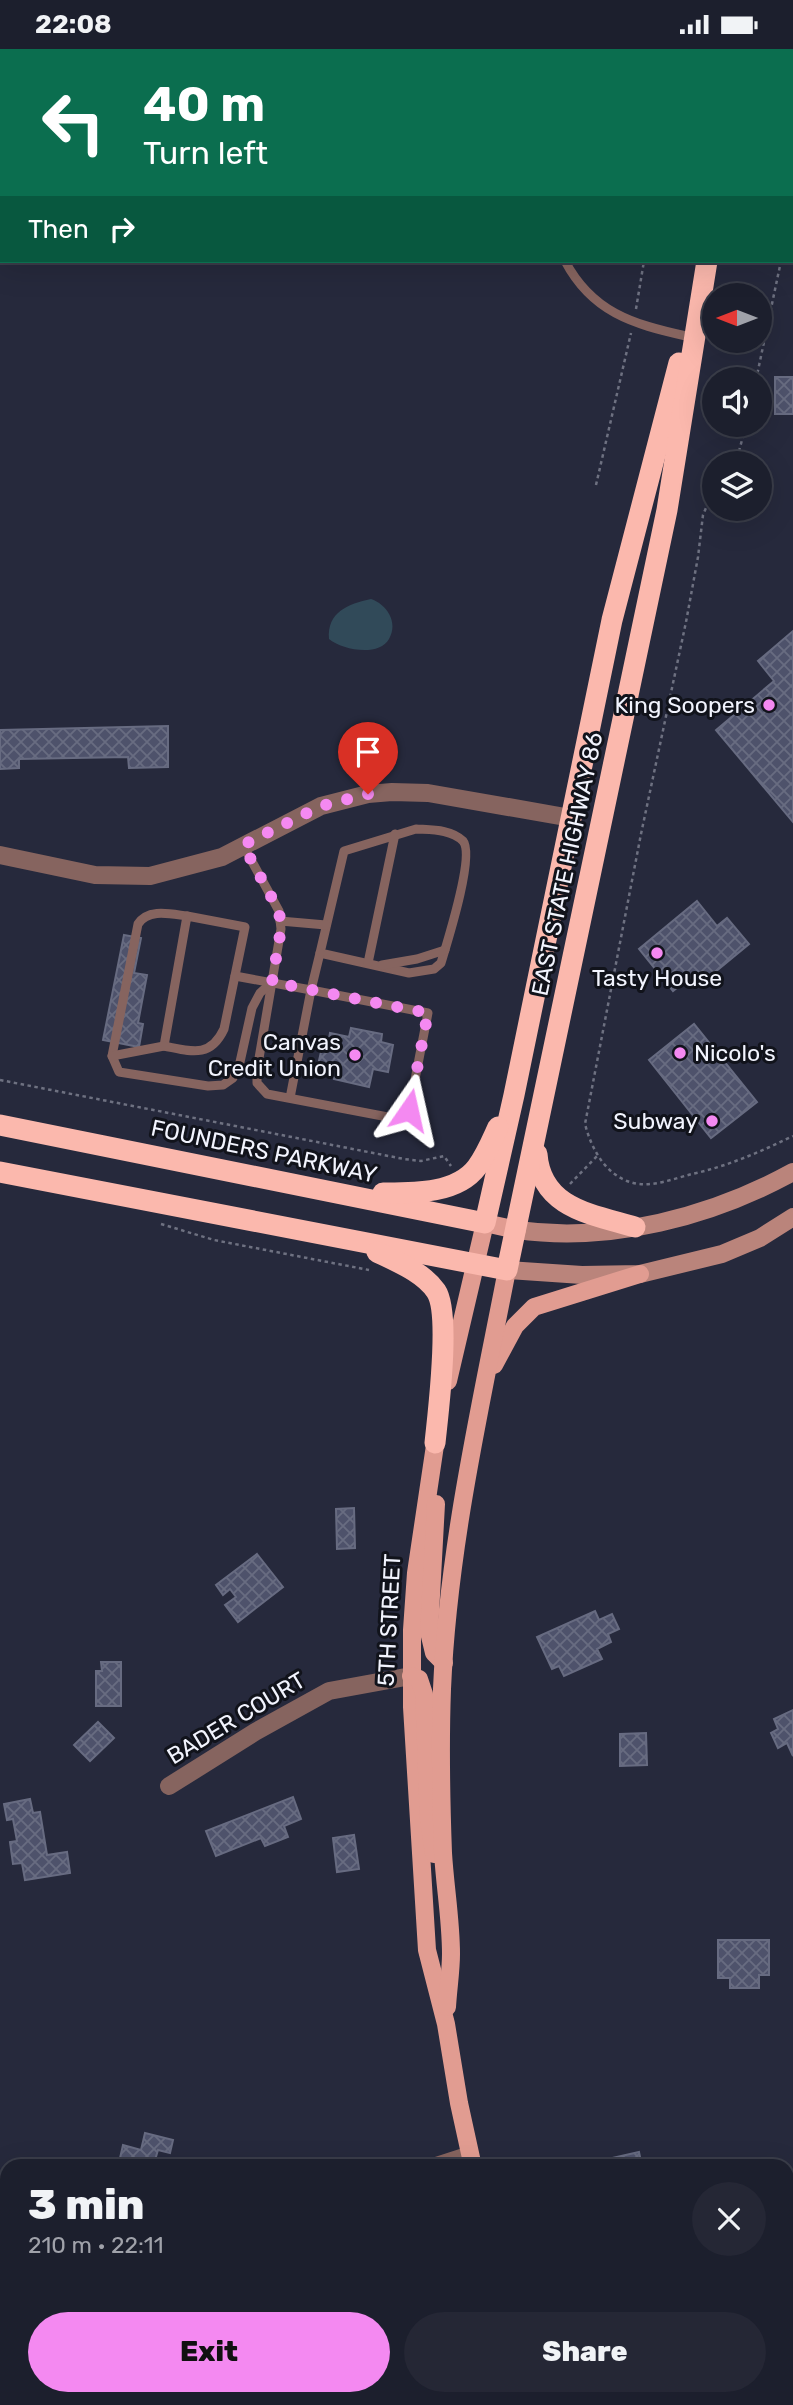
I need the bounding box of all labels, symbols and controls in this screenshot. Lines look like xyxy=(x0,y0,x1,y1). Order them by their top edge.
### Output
text: 22:08 xyxy=(35,9,112,40)
text: 40 m xyxy=(143,75,265,133)
icon: left xyxy=(28,77,119,168)
text: Turn left xyxy=(143,134,268,172)
icon: right xyxy=(103,210,141,248)
text: Then xyxy=(28,214,89,245)
north arrow xyxy=(702,283,772,353)
map controls xyxy=(702,283,772,521)
button: sound xyxy=(702,367,772,437)
button: layers xyxy=(702,451,772,521)
place label: King Soopers xyxy=(615,691,755,719)
marker: King Soopers xyxy=(761,697,777,713)
pin xyxy=(338,722,398,794)
street label: EAST STATE HIGHWAY 86 xyxy=(525,730,609,998)
icon: arrive xyxy=(349,733,387,771)
marker: Tasty House xyxy=(649,945,665,961)
place label: Tasty House xyxy=(592,964,722,992)
place label: Canvas Credit Union xyxy=(208,1028,341,1082)
place label: Nicolo's xyxy=(694,1039,776,1067)
marker: Nicolo's xyxy=(672,1045,688,1061)
marker: Canvas Credit Union xyxy=(347,1047,363,1063)
position arrow xyxy=(372,1073,446,1147)
place label: Subway xyxy=(613,1107,698,1135)
street label: FOUNDERS PARKWAY xyxy=(148,1113,380,1189)
marker: Subway xyxy=(704,1113,720,1129)
street label: 5TH STREET xyxy=(372,1553,406,1687)
street label: BADER COURT xyxy=(162,1666,310,1770)
text: 3 min xyxy=(28,2180,144,2230)
button: close xyxy=(692,2182,766,2256)
text: 210 m · 22:11 xyxy=(28,2231,163,2259)
button: Exit xyxy=(28,2312,390,2392)
button: Share xyxy=(404,2312,766,2392)

